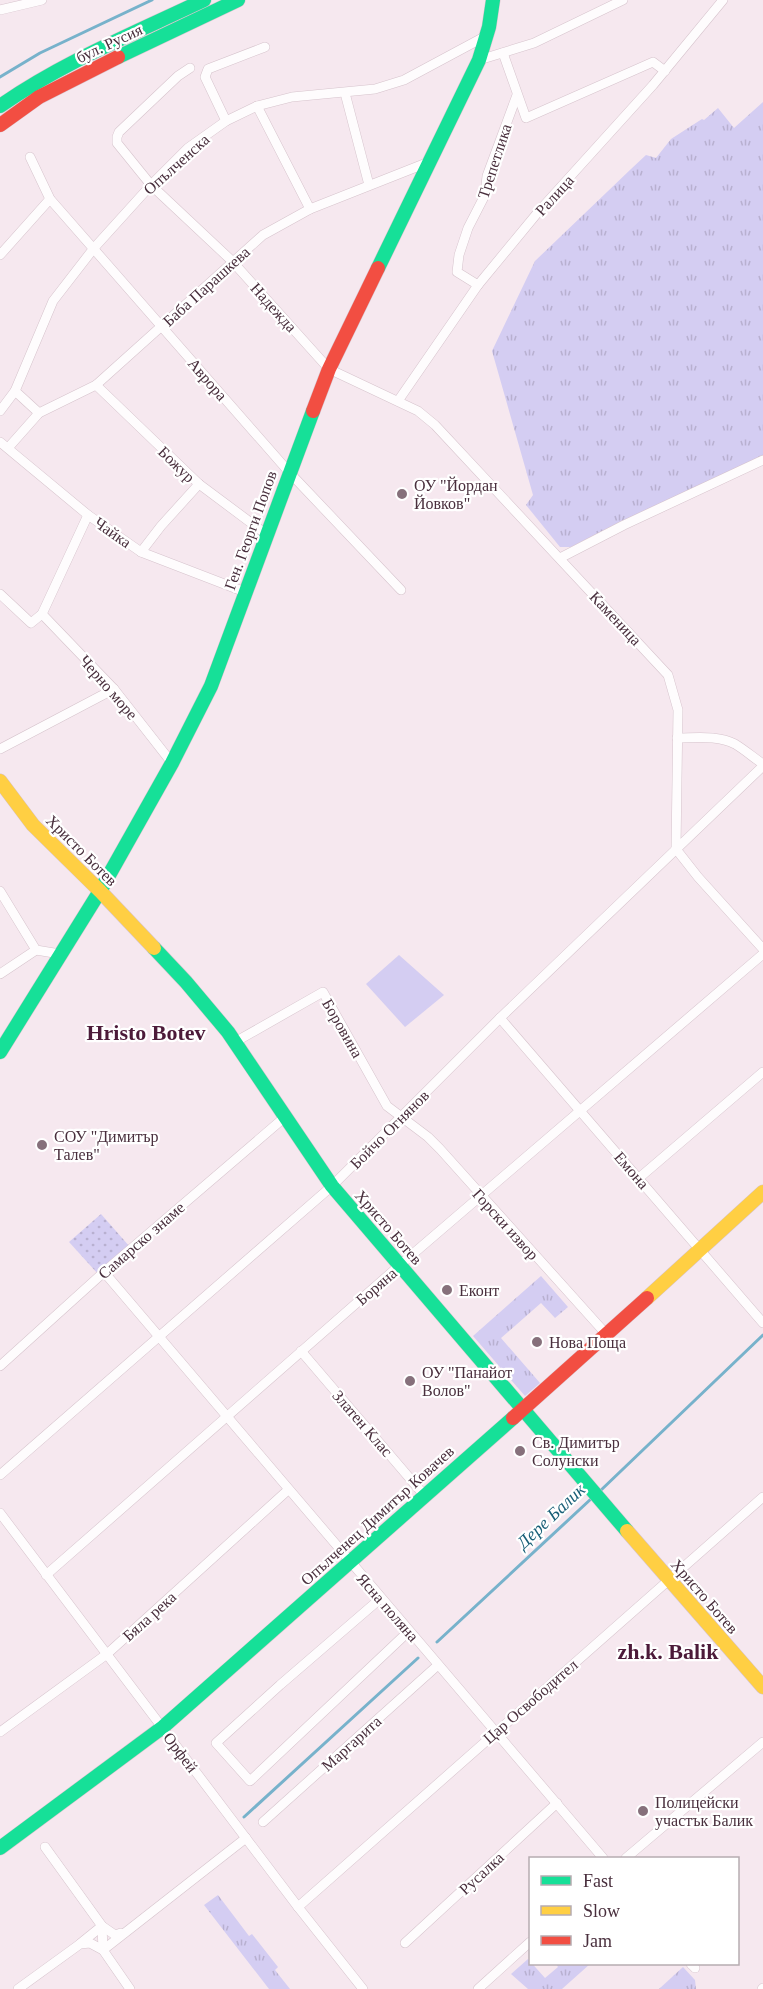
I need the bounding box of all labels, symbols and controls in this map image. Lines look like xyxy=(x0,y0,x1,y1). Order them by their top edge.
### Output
street label: бул. Русия xyxy=(74,21,146,67)
street label: Трепетлика xyxy=(474,122,516,201)
street label: Опълченска xyxy=(140,131,212,198)
street label: Ралица xyxy=(532,172,578,220)
street label: Баба Парашкева xyxy=(160,243,254,330)
street label: Надежда xyxy=(246,279,300,336)
street label: Аврора xyxy=(184,355,231,405)
street label: Божур xyxy=(154,443,198,486)
street label: Ген. Георги Попов xyxy=(221,468,281,592)
place label: ОУ "Йордан Йовков" xyxy=(414,476,498,512)
marker: ОУ "Йордан Йовков" xyxy=(395,487,409,501)
street label: Чайка xyxy=(91,514,134,551)
street label: Каменица xyxy=(586,588,645,650)
street label: Черно море xyxy=(75,652,141,723)
street label: Христо Ботев xyxy=(42,812,121,890)
street label: Боровина xyxy=(318,996,366,1061)
district label: Hristo Botev xyxy=(86,1020,206,1045)
street label: Бойчо Огнянов xyxy=(347,1086,432,1172)
place label: СОУ "Димитър Талев" xyxy=(54,1128,159,1163)
marker: СОУ "Димитър Талев" xyxy=(35,1138,49,1152)
street label: Емона xyxy=(611,1148,652,1192)
street label: Горски извор xyxy=(469,1185,542,1264)
street label: Христо Ботев xyxy=(351,1187,426,1269)
street label: Самарско знаме xyxy=(95,1198,188,1283)
street label: Боряна xyxy=(353,1264,401,1309)
place label: Еконт xyxy=(459,1282,499,1299)
marker: Еконт xyxy=(440,1283,454,1297)
place label: Нова Поща xyxy=(549,1334,626,1352)
marker: Нова Поща xyxy=(530,1335,544,1349)
place label: ОУ "Панайот Волов" xyxy=(422,1364,512,1399)
marker: ОУ "Панайот Волов" xyxy=(403,1374,417,1388)
street label: Златен Клас xyxy=(329,1387,396,1460)
place label: Св. Димитър Солунски xyxy=(532,1434,620,1470)
street label: Опълченец Димитър Ковачев xyxy=(297,1442,458,1589)
marker: Св. Димитър Солунски xyxy=(513,1444,527,1458)
water label: Дере Балик xyxy=(511,1479,590,1554)
street label: Христо Ботев xyxy=(667,1556,742,1638)
street label: Ясна поляна xyxy=(353,1570,422,1645)
street label: Бяла река xyxy=(119,1588,180,1645)
district label: zh.k. Balik xyxy=(618,1639,719,1664)
street label: Цар Освободител xyxy=(480,1656,582,1748)
street label: Маргарита xyxy=(318,1712,385,1775)
street label: Орфей xyxy=(159,1729,201,1777)
place label: Полицейски участък Балик xyxy=(655,1794,753,1830)
marker: Полицейски участък Балик xyxy=(636,1804,650,1818)
street label: Русалка xyxy=(456,1849,508,1899)
legend xyxy=(529,1857,739,1965)
text: Fast xyxy=(583,1871,613,1891)
text: Slow xyxy=(583,1901,620,1921)
text: Jam xyxy=(583,1931,612,1951)

